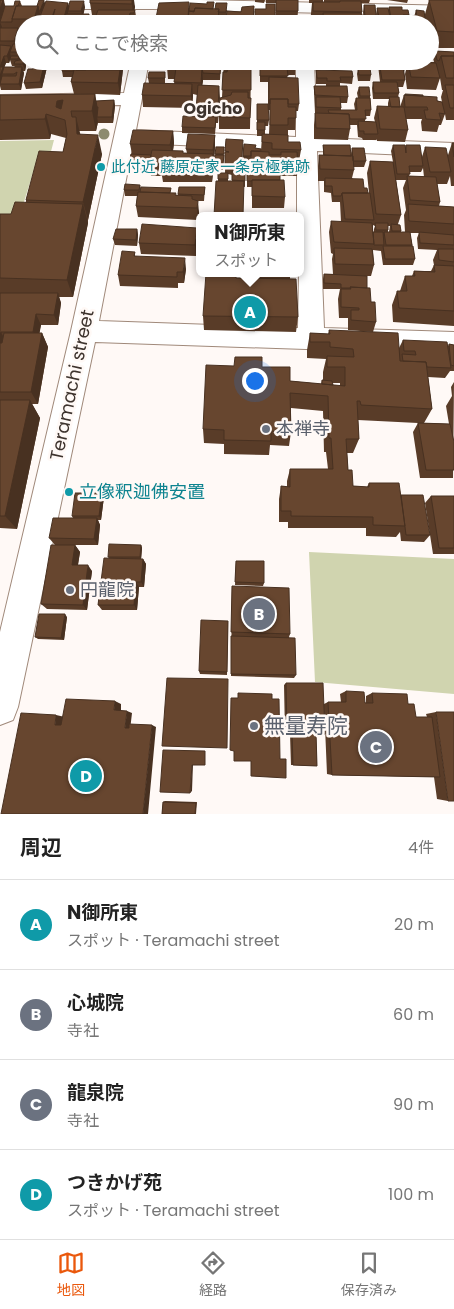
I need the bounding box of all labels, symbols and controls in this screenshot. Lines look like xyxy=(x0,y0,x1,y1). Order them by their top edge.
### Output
search box xyxy=(15,15,439,70)
icon: search xyxy=(33,29,61,57)
text: ここで検索 xyxy=(73,30,168,57)
district label: Ogicho xyxy=(184,97,242,120)
place label: 此付近 藤原定家一条京極第跡 xyxy=(111,156,310,177)
marker: 此付近 藤原定家一条京極第跡 xyxy=(95,161,107,173)
popup xyxy=(196,212,304,277)
text: N御所東 xyxy=(214,219,286,246)
text: スポット xyxy=(214,249,278,272)
pin: A xyxy=(234,293,266,331)
street label: Teramachi street xyxy=(43,307,100,463)
your location xyxy=(242,368,268,394)
place label: 本禅寺 xyxy=(276,416,330,441)
marker: 本禅寺 xyxy=(260,423,272,435)
place label: 立像釈迦佛安置 xyxy=(79,479,205,504)
marker: 立像釈迦佛安置 xyxy=(63,486,75,498)
place label: 円龍院 xyxy=(80,577,134,602)
marker: 円龍院 xyxy=(64,584,76,596)
pin: B xyxy=(243,595,275,633)
place label: 無量寿院 xyxy=(264,711,348,740)
marker: 無量寿院 xyxy=(248,720,260,732)
pin: C xyxy=(360,728,392,766)
pin: D xyxy=(70,757,102,795)
text: 周辺 xyxy=(20,833,62,862)
text: 4件 xyxy=(408,836,434,859)
text: N御所東 xyxy=(67,899,138,926)
text: A xyxy=(30,913,42,936)
text: 20 m xyxy=(394,913,434,936)
text: スポット · Teramachi street xyxy=(67,929,280,952)
text: 心城院 xyxy=(67,989,124,1016)
text: B xyxy=(31,1003,41,1026)
text: 60 m xyxy=(393,1003,434,1026)
text: 寺社 xyxy=(67,1019,99,1042)
text: 龍泉院 xyxy=(67,1079,124,1106)
text: C xyxy=(30,1093,42,1116)
text: 90 m xyxy=(393,1093,434,1116)
text: 寺社 xyxy=(67,1109,99,1132)
text: つきかげ苑 xyxy=(67,1169,162,1196)
text: D xyxy=(30,1183,42,1206)
text: 100 m xyxy=(388,1183,434,1206)
text: スポット · Teramachi street xyxy=(67,1199,280,1222)
tab: 地図 xyxy=(57,1249,85,1301)
tab: 経路 xyxy=(199,1249,227,1301)
tab: 保存済み xyxy=(341,1249,397,1301)

